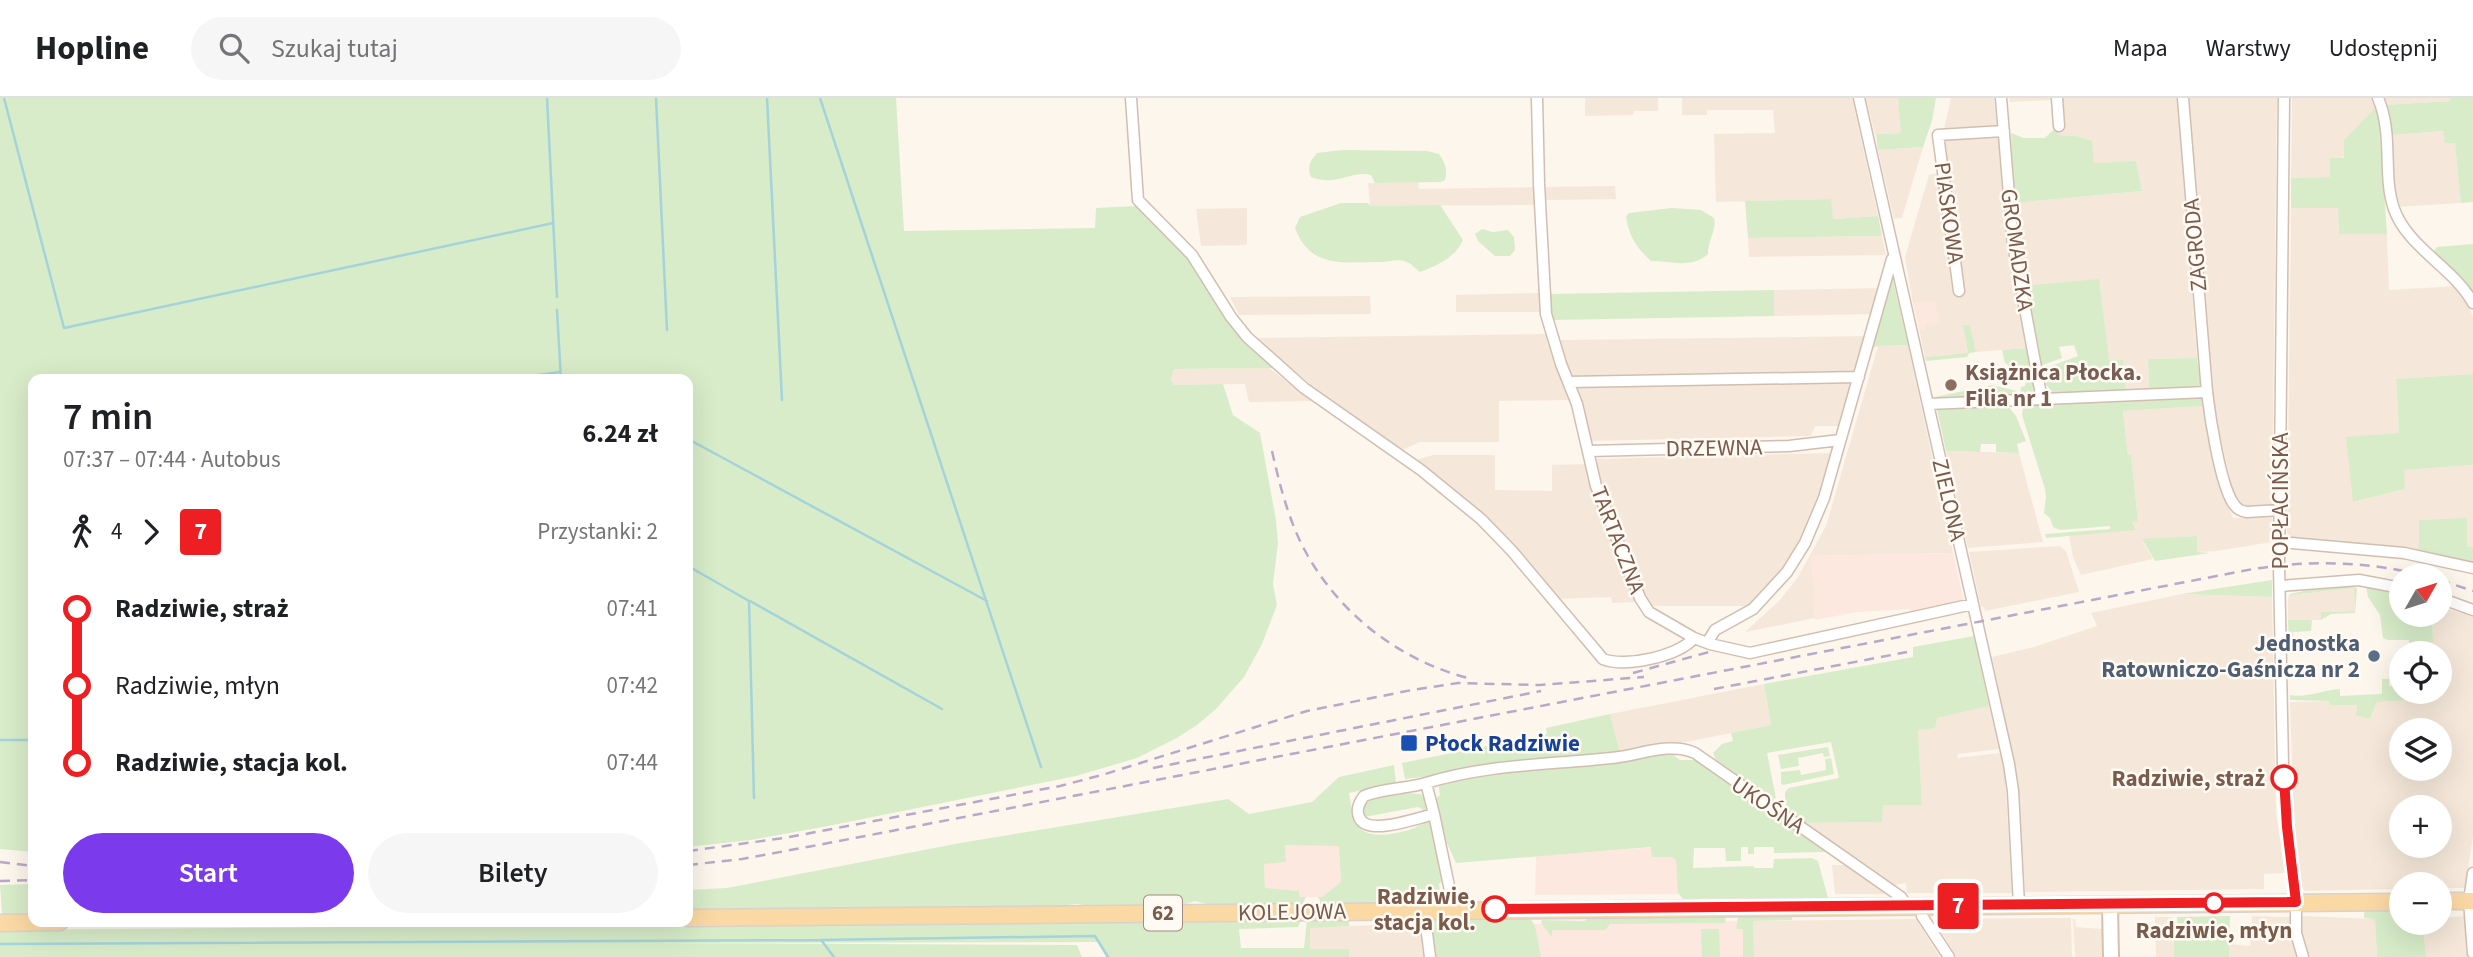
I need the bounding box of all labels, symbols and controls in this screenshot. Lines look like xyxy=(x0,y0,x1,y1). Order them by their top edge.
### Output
search box xyxy=(191,17,681,80)
text: Hopline xyxy=(35,25,149,72)
icon: search xyxy=(215,29,253,67)
text: Szukaj tutaj xyxy=(271,30,398,67)
text: Mapa xyxy=(2113,31,2168,66)
text: Warstwy xyxy=(2206,31,2291,66)
text: Udostępnij xyxy=(2329,31,2438,66)
street label: PIASKOWA xyxy=(1926,160,1973,266)
street label: GROMADZKA xyxy=(1992,187,2042,314)
street label: ZAGRODA xyxy=(2174,197,2216,293)
place label: Książnica Płocka. Filia nr 1 xyxy=(1965,356,2142,415)
marker: Książnica Płocka. Filia nr 1 xyxy=(1943,377,1959,393)
text: 7 min xyxy=(63,390,153,444)
text: 6.24 zł xyxy=(583,415,658,452)
street label: DRZEWNA xyxy=(1665,431,1763,465)
street label: POPŁACIŃSKA xyxy=(2264,432,2297,570)
text: 07:37 – 07:44 · Autobus xyxy=(63,443,281,476)
street label: ZIELONA xyxy=(1923,455,1975,545)
street label: TARTACZNA xyxy=(1582,481,1654,599)
icon: walk xyxy=(63,513,101,551)
icon: forward xyxy=(132,513,170,551)
text: 7 xyxy=(194,514,207,549)
text: 4 xyxy=(111,515,122,548)
text: Przystanki: 2 xyxy=(537,515,658,548)
north arrow xyxy=(2389,564,2452,626)
map controls xyxy=(2389,564,2452,935)
text: Radziwie, straż xyxy=(115,590,289,627)
text: 07:41 xyxy=(607,592,658,625)
place label: Jednostka Ratowniczo-Gaśnicza nr 2 xyxy=(2101,627,2360,686)
button: locate xyxy=(2389,641,2452,704)
marker: Jednostka Ratowniczo-Gaśnicza nr 2 xyxy=(2366,648,2382,664)
text: Radziwie, młyn xyxy=(115,667,280,704)
text: 07:42 xyxy=(607,669,658,702)
button: layers xyxy=(2389,718,2452,781)
place label: Płock Radziwie xyxy=(1425,727,1580,760)
marker: Płock Radziwie xyxy=(1399,733,1419,753)
text: Radziwie, stacja kol. xyxy=(115,744,348,781)
text: 07:44 xyxy=(607,746,658,779)
place label: Radziwie, straż xyxy=(2112,762,2265,795)
marker: Radziwie, straż xyxy=(2271,765,2297,791)
street label: UKOŚNA xyxy=(1725,768,1812,842)
button: + xyxy=(2389,795,2452,858)
button: Start xyxy=(63,833,354,913)
button: Bilety xyxy=(368,833,658,913)
button: − xyxy=(2389,872,2452,935)
place label: Radziwie, stacja kol. xyxy=(1374,880,1476,939)
line badge: 7 xyxy=(1935,883,1981,929)
text: 7 xyxy=(1952,888,1964,923)
marker: Radziwie, młyn xyxy=(2204,893,2224,913)
street label: KOLEJOWA xyxy=(1238,895,1347,929)
road number: 62 xyxy=(1144,896,1182,930)
marker: Radziwie, stacja kol. xyxy=(1482,896,1508,922)
place label: Radziwie, młyn xyxy=(2136,914,2292,947)

